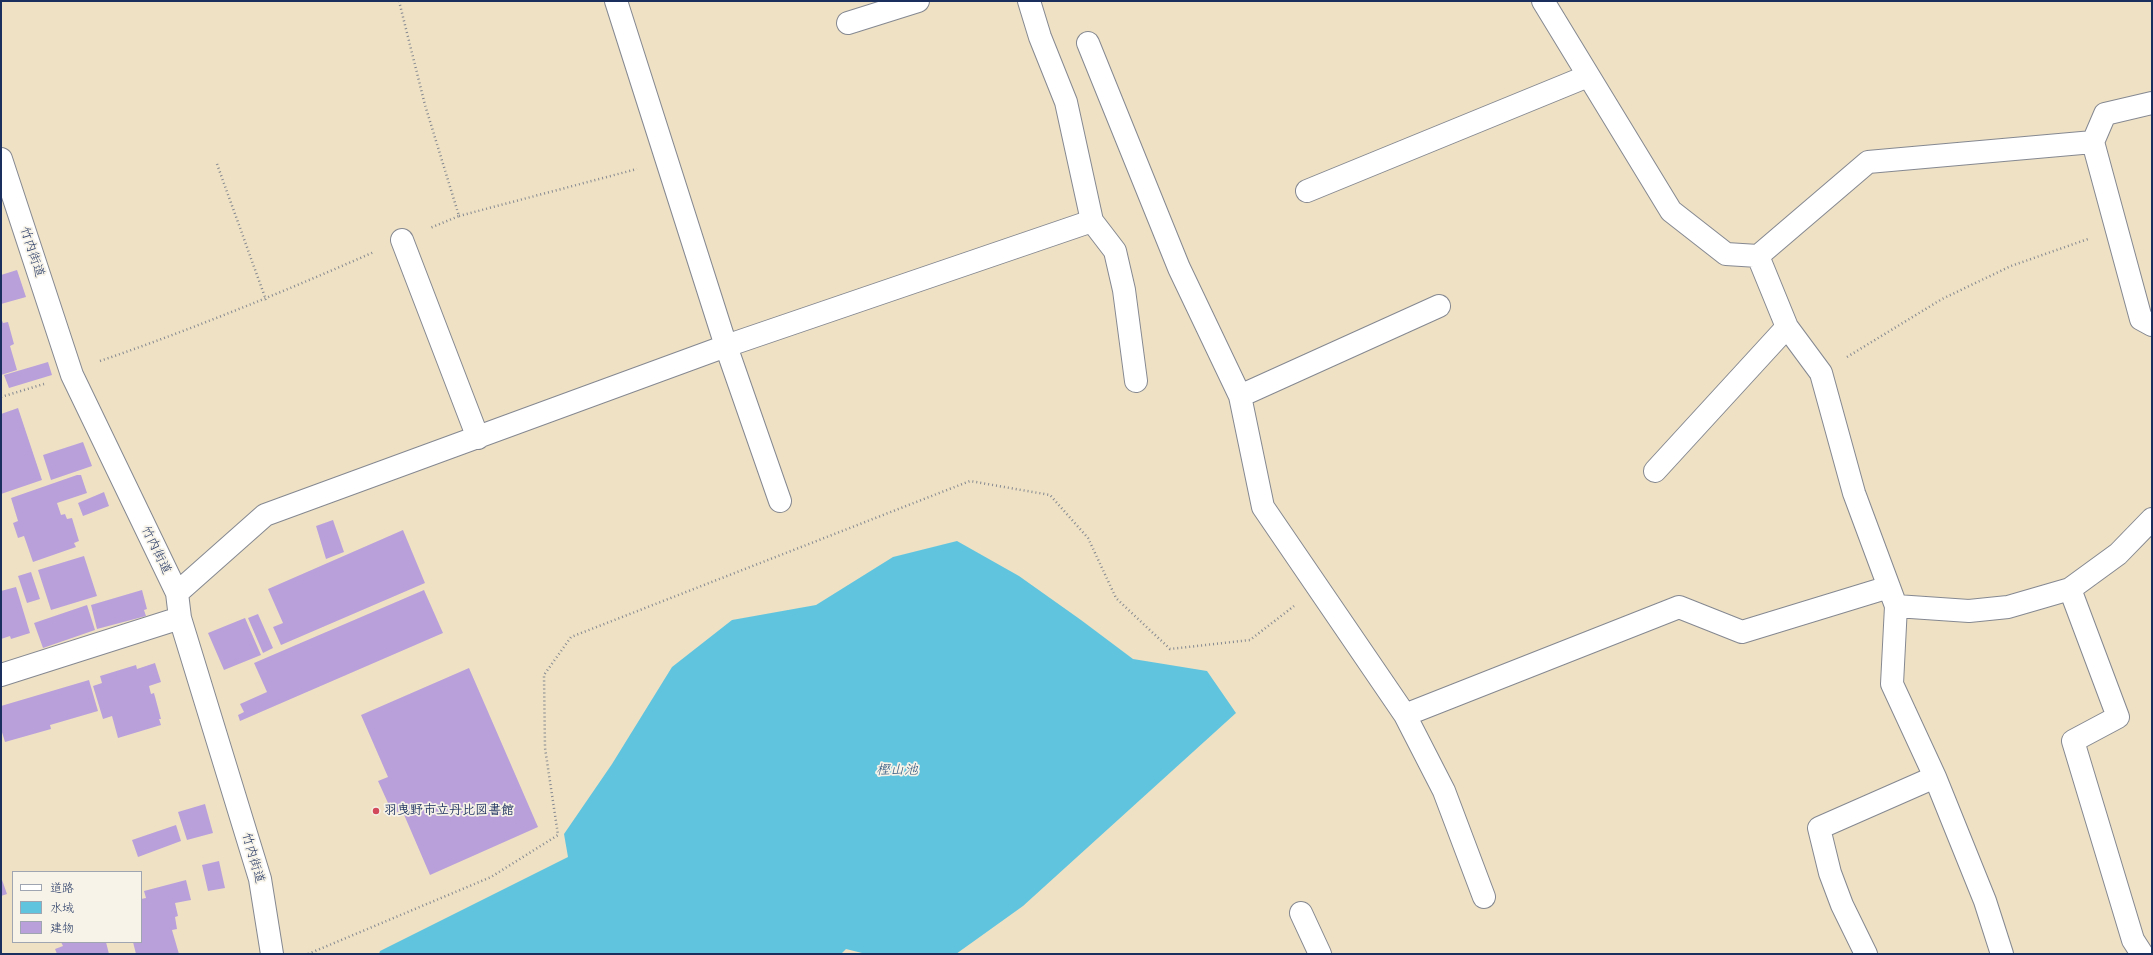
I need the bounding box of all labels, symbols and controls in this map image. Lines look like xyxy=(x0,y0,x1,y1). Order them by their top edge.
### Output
street label: 竹内街道 xyxy=(17,225,47,279)
street label: 竹内街道 xyxy=(138,523,174,577)
water label: 樫山池 xyxy=(876,762,918,778)
place label: 羽曳野市立丹比図書館 xyxy=(384,803,514,819)
marker: 羽曳野市立丹比図書館 xyxy=(371,806,381,816)
street label: 竹内街道 xyxy=(238,831,268,885)
legend xyxy=(12,871,142,943)
text: 道路 xyxy=(50,879,74,896)
text: 水域 xyxy=(50,899,74,916)
text: 建物 xyxy=(50,919,74,936)

